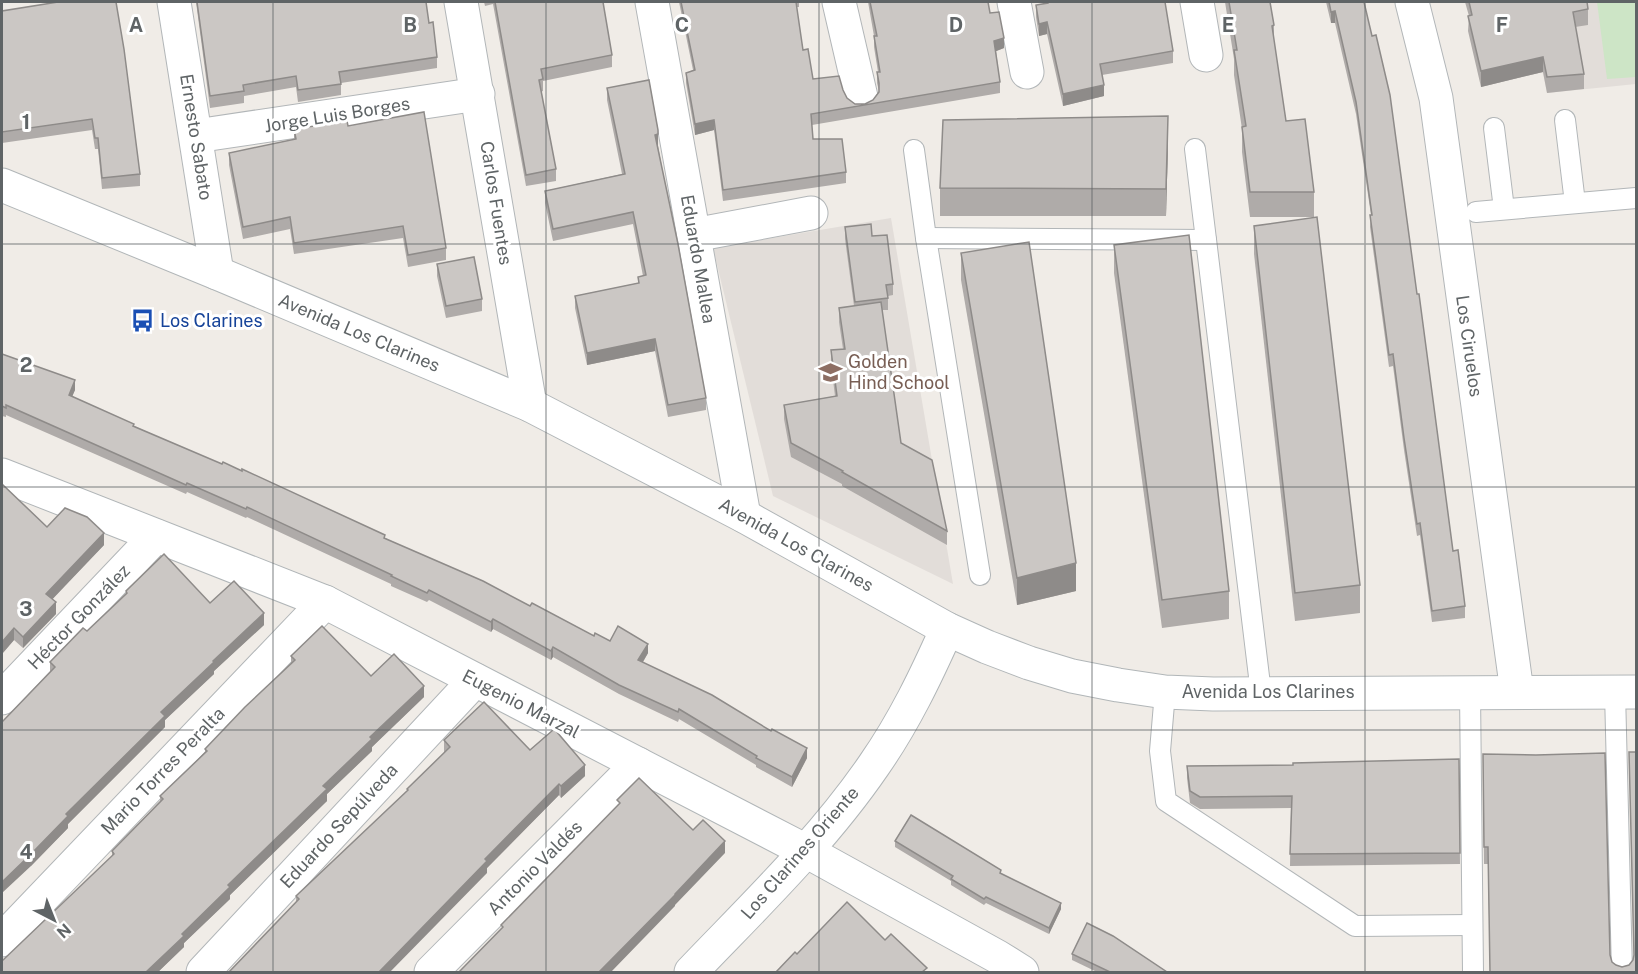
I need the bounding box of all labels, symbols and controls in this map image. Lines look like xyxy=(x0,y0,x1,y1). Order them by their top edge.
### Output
text: A xyxy=(129,13,143,37)
text: B xyxy=(403,13,417,37)
text: C xyxy=(675,13,689,37)
text: D xyxy=(949,13,963,37)
text: E xyxy=(1222,13,1234,37)
text: F xyxy=(1496,13,1508,37)
street label: Ernesto Sabato xyxy=(176,72,217,202)
street label: Jorge Luis Borges xyxy=(263,93,411,136)
text: 1 xyxy=(22,110,30,134)
street label: Carlos Fuentes xyxy=(476,140,517,266)
street label: Eduardo Mallea xyxy=(677,193,720,325)
street label: Avenida Los Clarines xyxy=(275,289,443,376)
street label: Los Ciruelos xyxy=(1452,294,1487,398)
bus stop icon: Los Clarines xyxy=(129,308,155,334)
place label: Los Clarines xyxy=(160,310,263,331)
place label: Golden Hind School xyxy=(848,351,950,393)
text: 2 xyxy=(20,353,32,377)
school or university icon: Golden Hind School xyxy=(817,359,843,385)
street label: Avenida Los Clarines xyxy=(715,493,877,596)
street label: Héctor González xyxy=(23,560,134,673)
text: 3 xyxy=(19,597,33,621)
street label: Eugenio Marzal xyxy=(459,665,583,742)
street label: Avenida Los Clarines xyxy=(1181,681,1355,702)
street label: Mario Torres Peralta xyxy=(96,703,229,839)
street label: Eduardo Sepúlveda xyxy=(275,759,402,892)
street label: Los Clarines Oriente xyxy=(736,782,863,923)
street label: Antonio Valdés xyxy=(483,816,586,919)
text: 4 xyxy=(19,840,33,864)
north arrow xyxy=(24,890,84,950)
text: N xyxy=(53,920,75,942)

